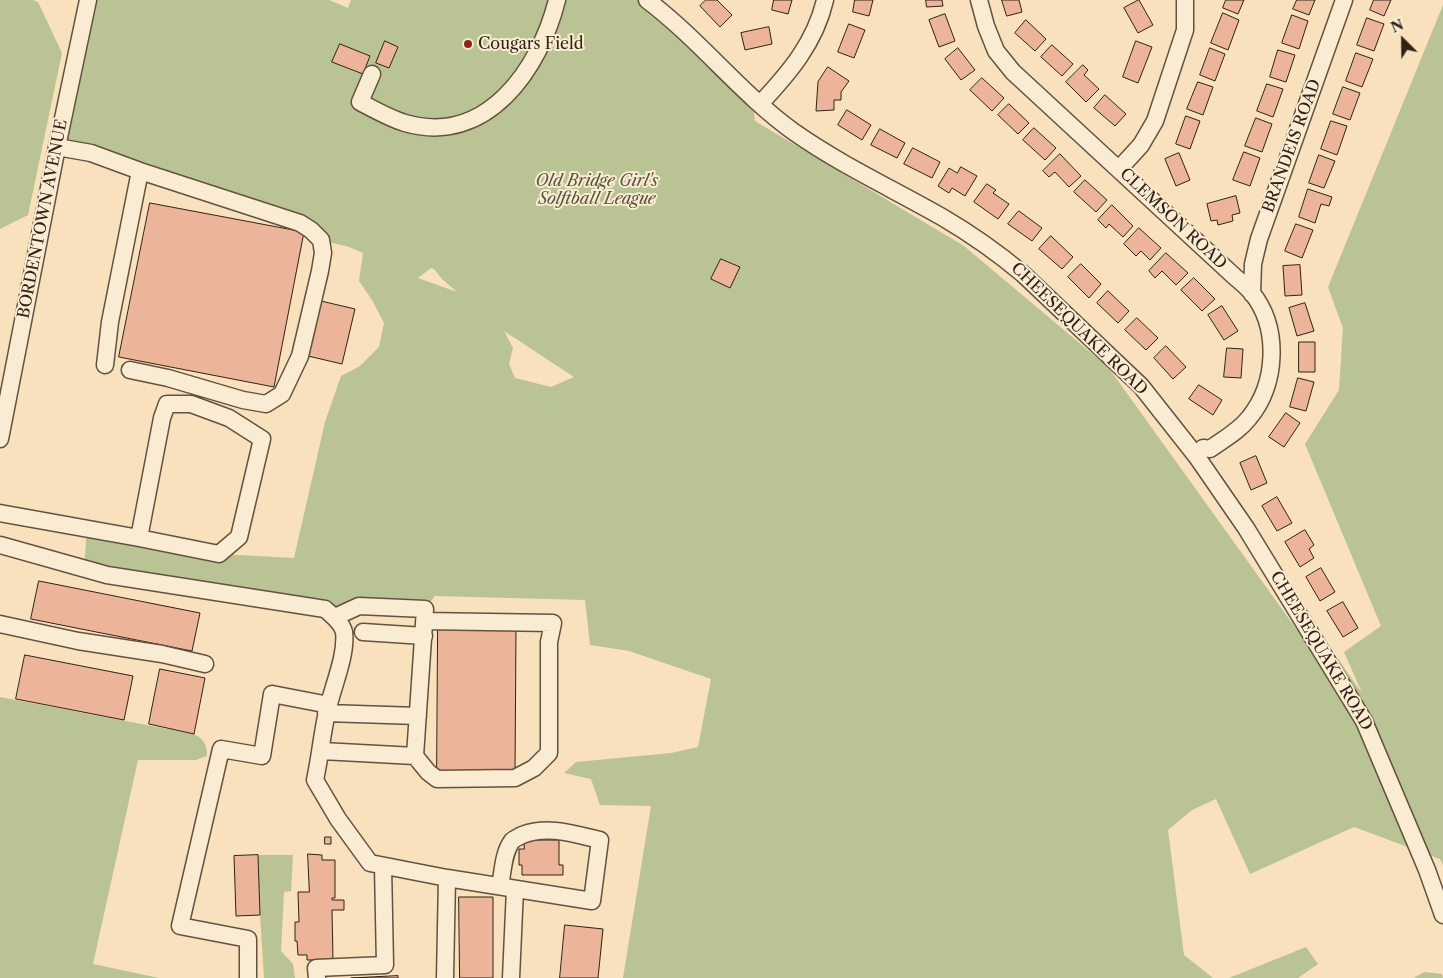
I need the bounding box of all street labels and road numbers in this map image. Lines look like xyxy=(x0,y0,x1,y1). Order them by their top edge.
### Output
street label: BRANDEIS ROAD xyxy=(1259,77,1325,215)
street label: BORDENTOWN AVENUE xyxy=(14,118,72,320)
street label: CLEMSON ROAD xyxy=(1116,164,1230,274)
street label: CHEESEQUAKE ROAD xyxy=(1007,259,1151,399)
street label: CHEESEQUAKE ROAD xyxy=(1266,568,1376,734)

